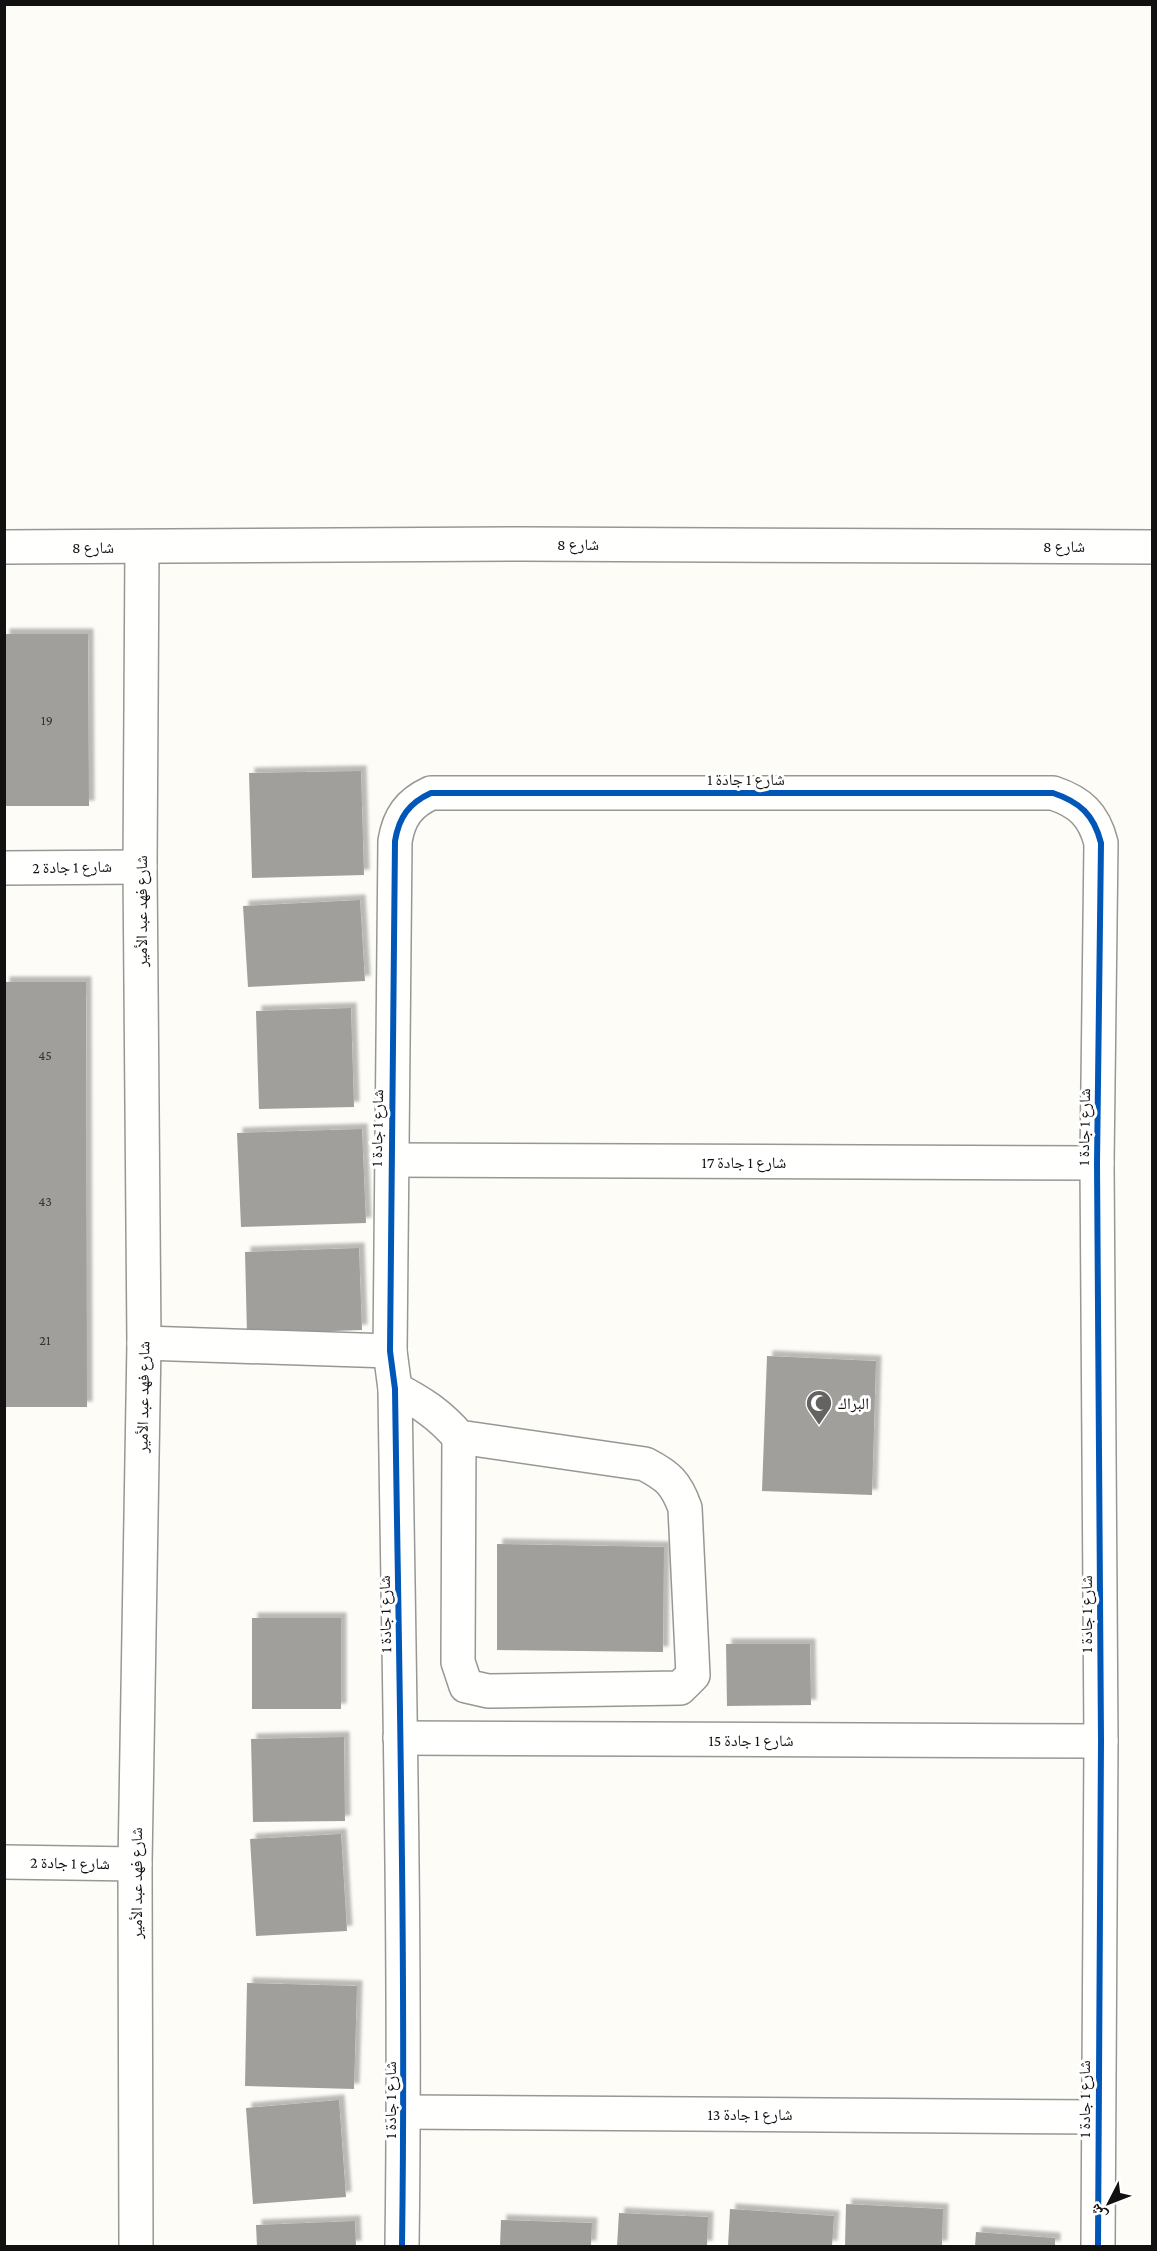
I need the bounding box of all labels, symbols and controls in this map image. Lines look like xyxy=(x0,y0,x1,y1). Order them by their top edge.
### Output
street label: شارع 8 xyxy=(557,536,599,555)
street label: شارع 8 xyxy=(1043,538,1085,557)
street label: شارع 8 xyxy=(72,539,114,558)
house number: 19 xyxy=(41,712,53,728)
street label: شارع 1 جادة 1 xyxy=(707,771,785,790)
street label: شارع فهد عبد الأمير xyxy=(133,855,152,968)
street label: شارع 1 جادة 2 xyxy=(32,858,112,878)
house number: 45 xyxy=(38,1047,52,1063)
street label: شارع 1 جادة 1 xyxy=(1075,1088,1095,1166)
street label: شارع 1 جادة 1 xyxy=(368,1089,388,1167)
street label: شارع 1 جادة 17 xyxy=(702,1154,786,1173)
house number: 43 xyxy=(38,1193,52,1209)
house number: 21 xyxy=(39,1332,51,1348)
street label: شارع فهد عبد الأمير xyxy=(134,1341,154,1454)
mosque icon: البراك xyxy=(804,1388,834,1426)
place label: البراك xyxy=(838,1395,869,1413)
street label: شارع 1 جادة 1 xyxy=(376,1575,396,1653)
street label: شارع 1 جادة 1 xyxy=(1078,1575,1097,1653)
street label: شارع 1 جادة 15 xyxy=(709,1732,793,1751)
street label: شارع فهد عبد الأمير xyxy=(128,1827,147,1940)
street label: شارع 1 جادة 2 xyxy=(30,1854,110,1874)
street label: شارع 1 جادة 1 xyxy=(1076,2060,1095,2138)
street label: شارع 1 جادة 1 xyxy=(382,2061,401,2139)
street label: شارع 1 جادة 13 xyxy=(707,2106,793,2125)
north arrow xyxy=(1079,2173,1139,2233)
text: ش xyxy=(1086,2200,1111,2225)

